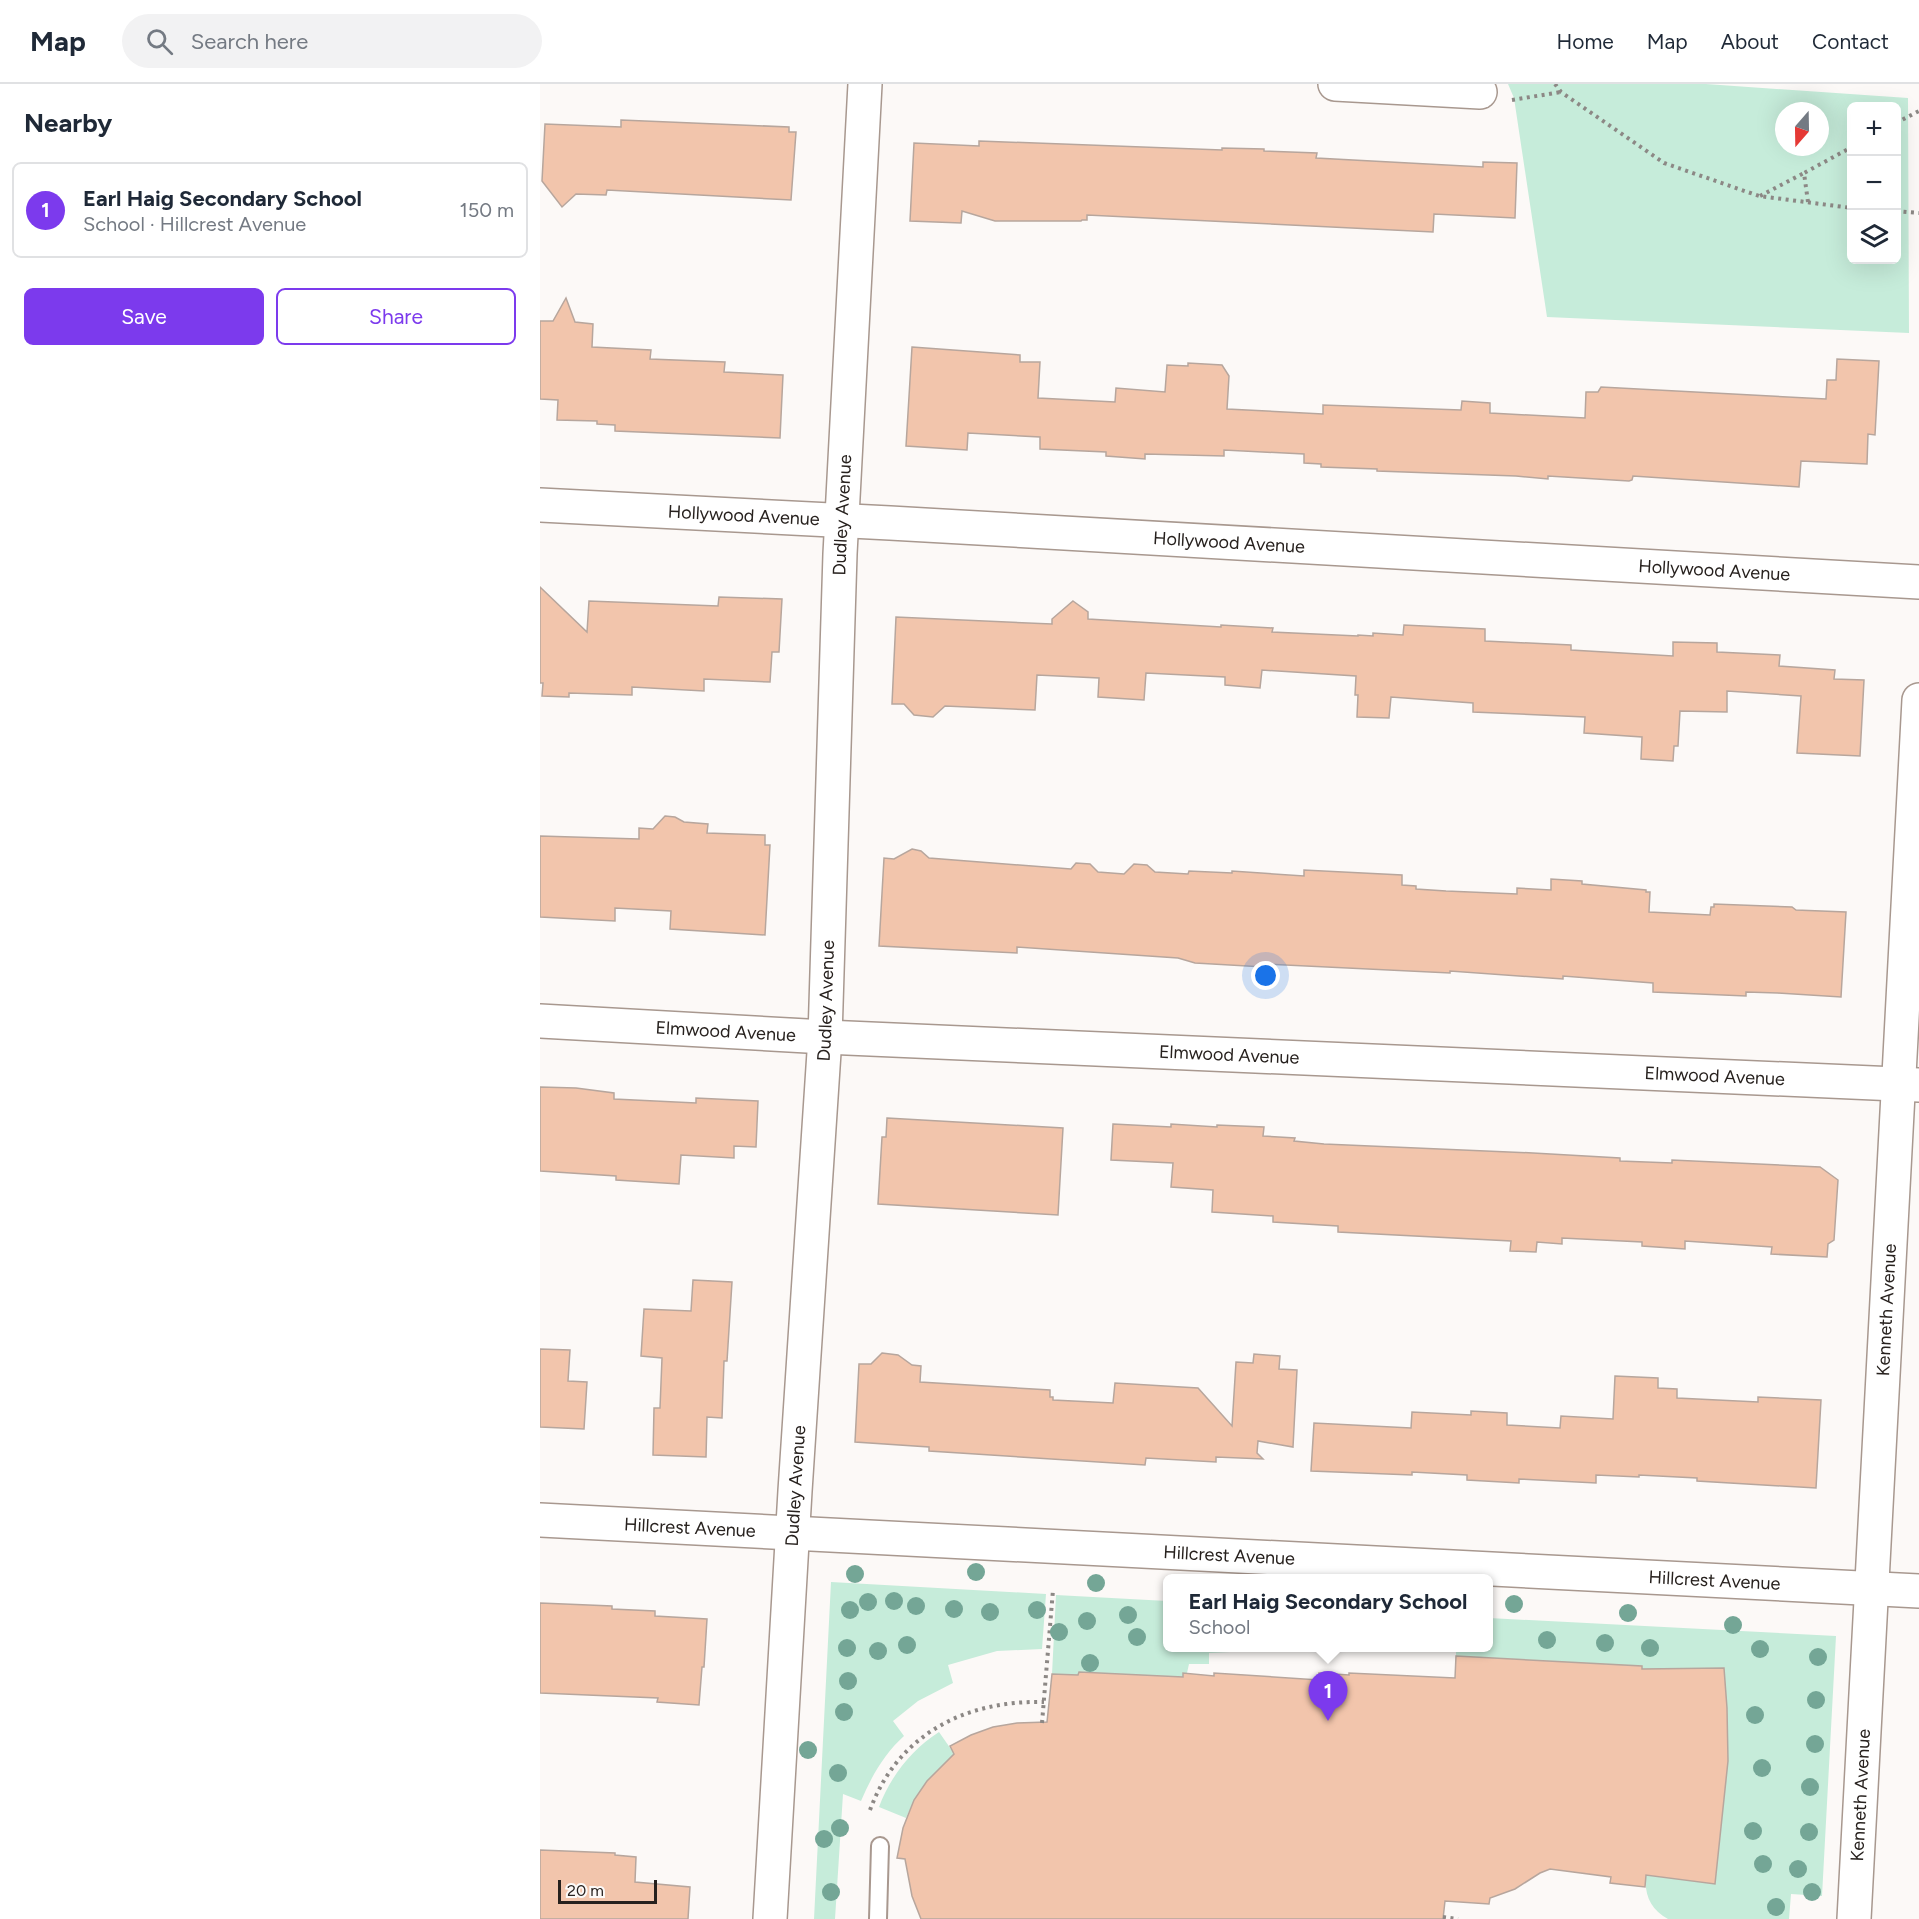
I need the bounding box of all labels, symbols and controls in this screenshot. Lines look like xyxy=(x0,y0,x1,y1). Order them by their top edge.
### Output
search box xyxy=(122,14,542,68)
text: Map xyxy=(30,24,86,58)
icon: search xyxy=(143,25,176,58)
text: Search here xyxy=(191,28,308,55)
text: Home xyxy=(1557,29,1614,54)
text: Map xyxy=(1647,29,1688,54)
text: About xyxy=(1721,29,1779,54)
text: Contact xyxy=(1812,29,1889,54)
north arrow xyxy=(1775,102,1829,156)
map controls xyxy=(1847,102,1901,264)
button: + xyxy=(1847,102,1901,156)
text: Nearby xyxy=(24,107,112,139)
button: − xyxy=(1847,156,1901,210)
text: Earl Haig Secondary School xyxy=(83,185,362,212)
text: 1 xyxy=(41,198,50,222)
text: 150 m xyxy=(459,198,514,222)
button: layers xyxy=(1847,210,1901,264)
text: School · Hillcrest Avenue xyxy=(83,212,306,236)
button: Save xyxy=(24,288,264,345)
button: Share xyxy=(276,288,516,345)
street label: Dudley Avenue xyxy=(828,454,856,576)
street label: Hollywood Avenue xyxy=(667,501,820,530)
street label: Hollywood Avenue xyxy=(1152,527,1306,558)
street label: Hollywood Avenue xyxy=(1638,555,1791,586)
street label: Dudley Avenue xyxy=(812,940,839,1062)
your location xyxy=(1251,961,1280,990)
street label: Elmwood Avenue xyxy=(655,1017,797,1046)
street label: Elmwood Avenue xyxy=(1158,1041,1300,1069)
street label: Elmwood Avenue xyxy=(1644,1062,1786,1090)
street label: Kenneth Avenue xyxy=(1872,1243,1901,1377)
street label: Dudley Avenue xyxy=(781,1424,810,1547)
street label: Hillcrest Avenue xyxy=(623,1513,756,1542)
street label: Hillcrest Avenue xyxy=(1163,1541,1296,1570)
street label: Hillcrest Avenue xyxy=(1648,1566,1781,1595)
popup xyxy=(1163,1574,1493,1652)
text: Earl Haig Secondary School xyxy=(1189,1588,1467,1615)
text: School xyxy=(1189,1615,1250,1639)
pin: 1 xyxy=(1308,1672,1348,1721)
street label: Kenneth Avenue xyxy=(1846,1728,1875,1862)
scale bar xyxy=(558,1877,657,1904)
text: 20 m xyxy=(567,1881,604,1900)

